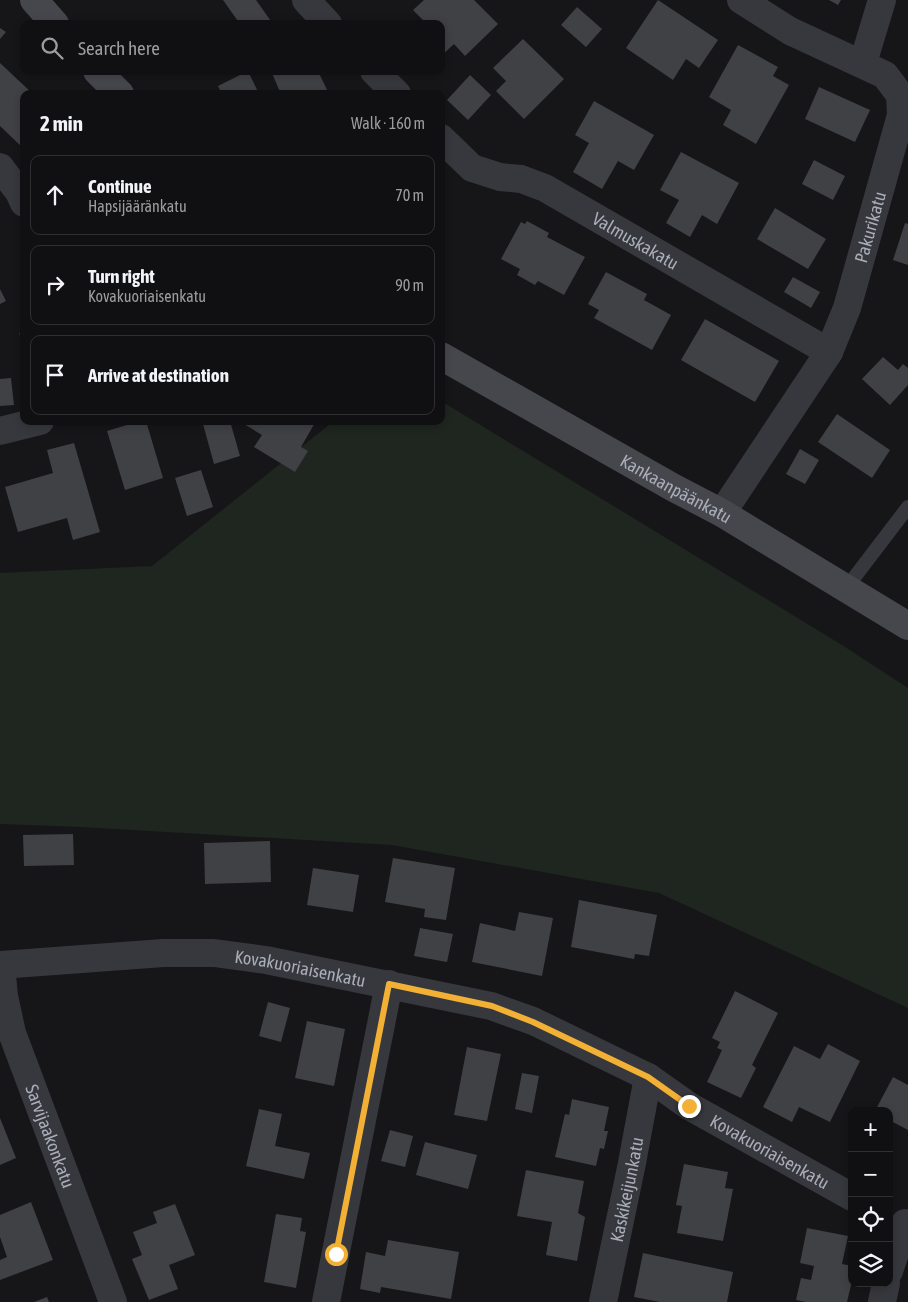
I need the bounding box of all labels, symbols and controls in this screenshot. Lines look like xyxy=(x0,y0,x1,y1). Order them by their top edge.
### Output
search box xyxy=(20,20,445,75)
icon: search xyxy=(38,34,66,62)
text: Search here xyxy=(78,37,160,59)
text: 2 min xyxy=(40,111,83,135)
text: Walk · 160 m xyxy=(351,114,425,132)
text: Continue xyxy=(88,175,152,197)
icon: ahead xyxy=(41,181,69,209)
text: 70 m xyxy=(395,186,424,204)
street label: Pakurikatu xyxy=(850,189,890,265)
text: Hapsijääränkatu xyxy=(88,197,187,215)
street label: Valmuskakatu xyxy=(589,207,682,273)
text: Turn right xyxy=(88,265,155,287)
icon: right xyxy=(41,271,69,299)
text: 90 m xyxy=(395,276,424,294)
text: Kovakuoriaisenkatu xyxy=(88,287,206,305)
icon: arrive xyxy=(41,361,69,389)
text: Arrive at destination xyxy=(88,364,229,386)
street label: Kankaanpäänkatu xyxy=(617,450,736,527)
street label: Kovakuoriaisenkatu xyxy=(234,945,368,991)
street label: Sarvijaakonkatu xyxy=(22,1081,80,1191)
route end xyxy=(678,1095,701,1118)
map controls xyxy=(848,1107,893,1287)
button: + xyxy=(848,1107,893,1152)
street label: Kovakuoriaisenkatu xyxy=(707,1110,833,1193)
street label: Kaskikeijunkatu xyxy=(605,1135,647,1244)
button: − xyxy=(848,1152,893,1197)
button: locate xyxy=(848,1197,893,1242)
button: layers xyxy=(848,1242,893,1287)
route start xyxy=(325,1243,348,1266)

